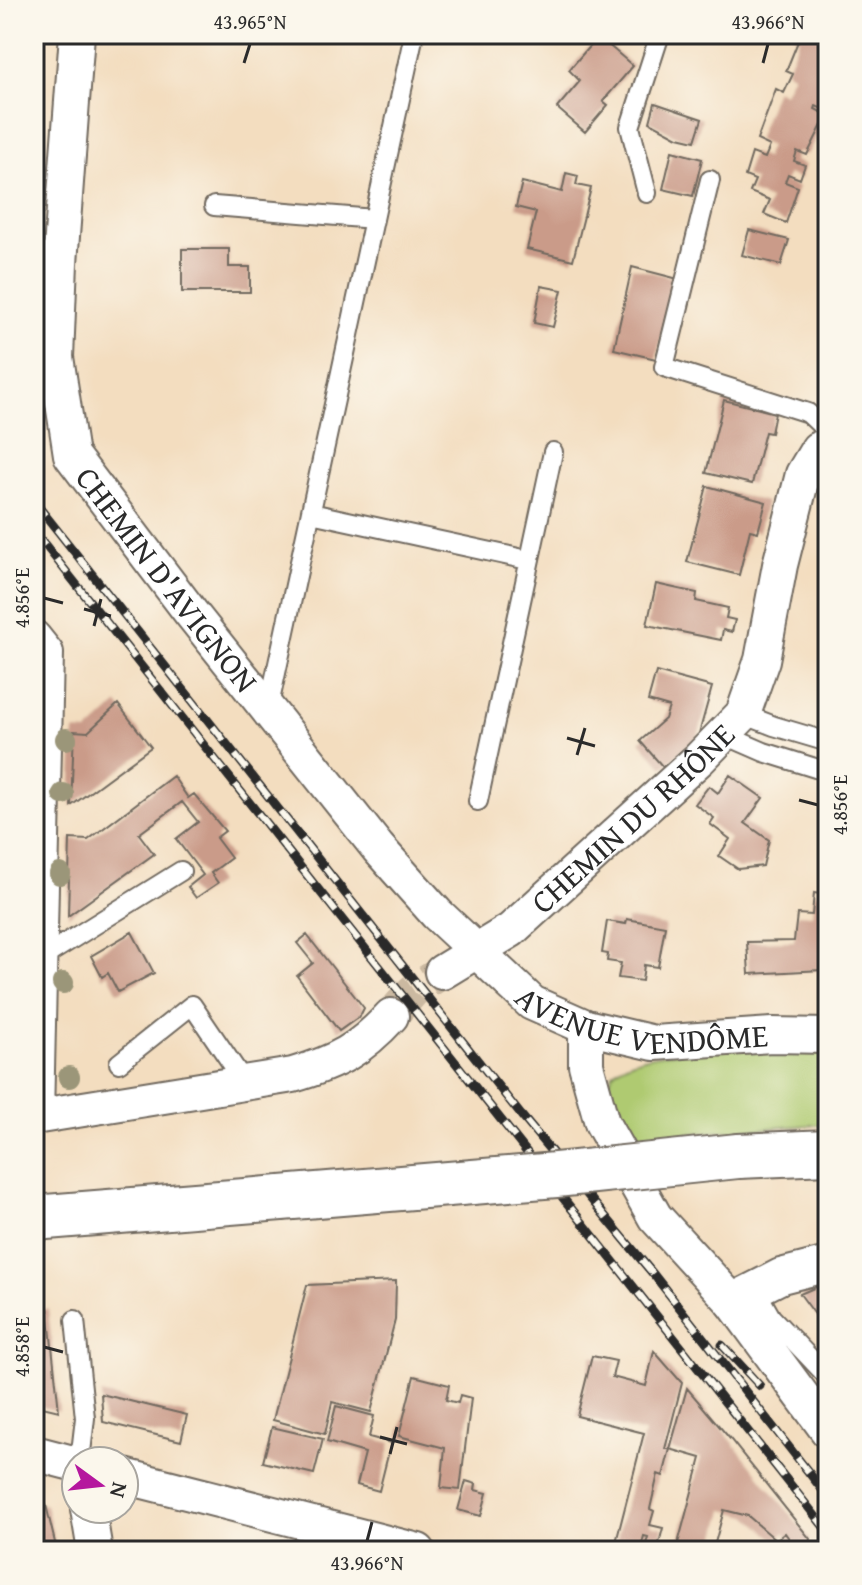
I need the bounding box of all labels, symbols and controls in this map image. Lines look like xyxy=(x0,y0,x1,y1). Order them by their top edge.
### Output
text: 43.965°N xyxy=(213,7,287,36)
text: 43.966°N xyxy=(731,7,805,36)
street label: CHEMIN D'AVIGNON xyxy=(65,456,270,702)
text: 4.856°E xyxy=(7,568,36,628)
street label: CHEMIN DU RHÔNE xyxy=(520,712,745,924)
text: 4.856°E xyxy=(825,775,854,835)
street label: AVENUE VENDÔME xyxy=(505,975,769,1066)
text: 4.858°E xyxy=(7,1317,36,1377)
north arrow xyxy=(60,1445,140,1525)
text: N xyxy=(102,1479,137,1502)
text: 43.966°N xyxy=(330,1548,404,1577)

